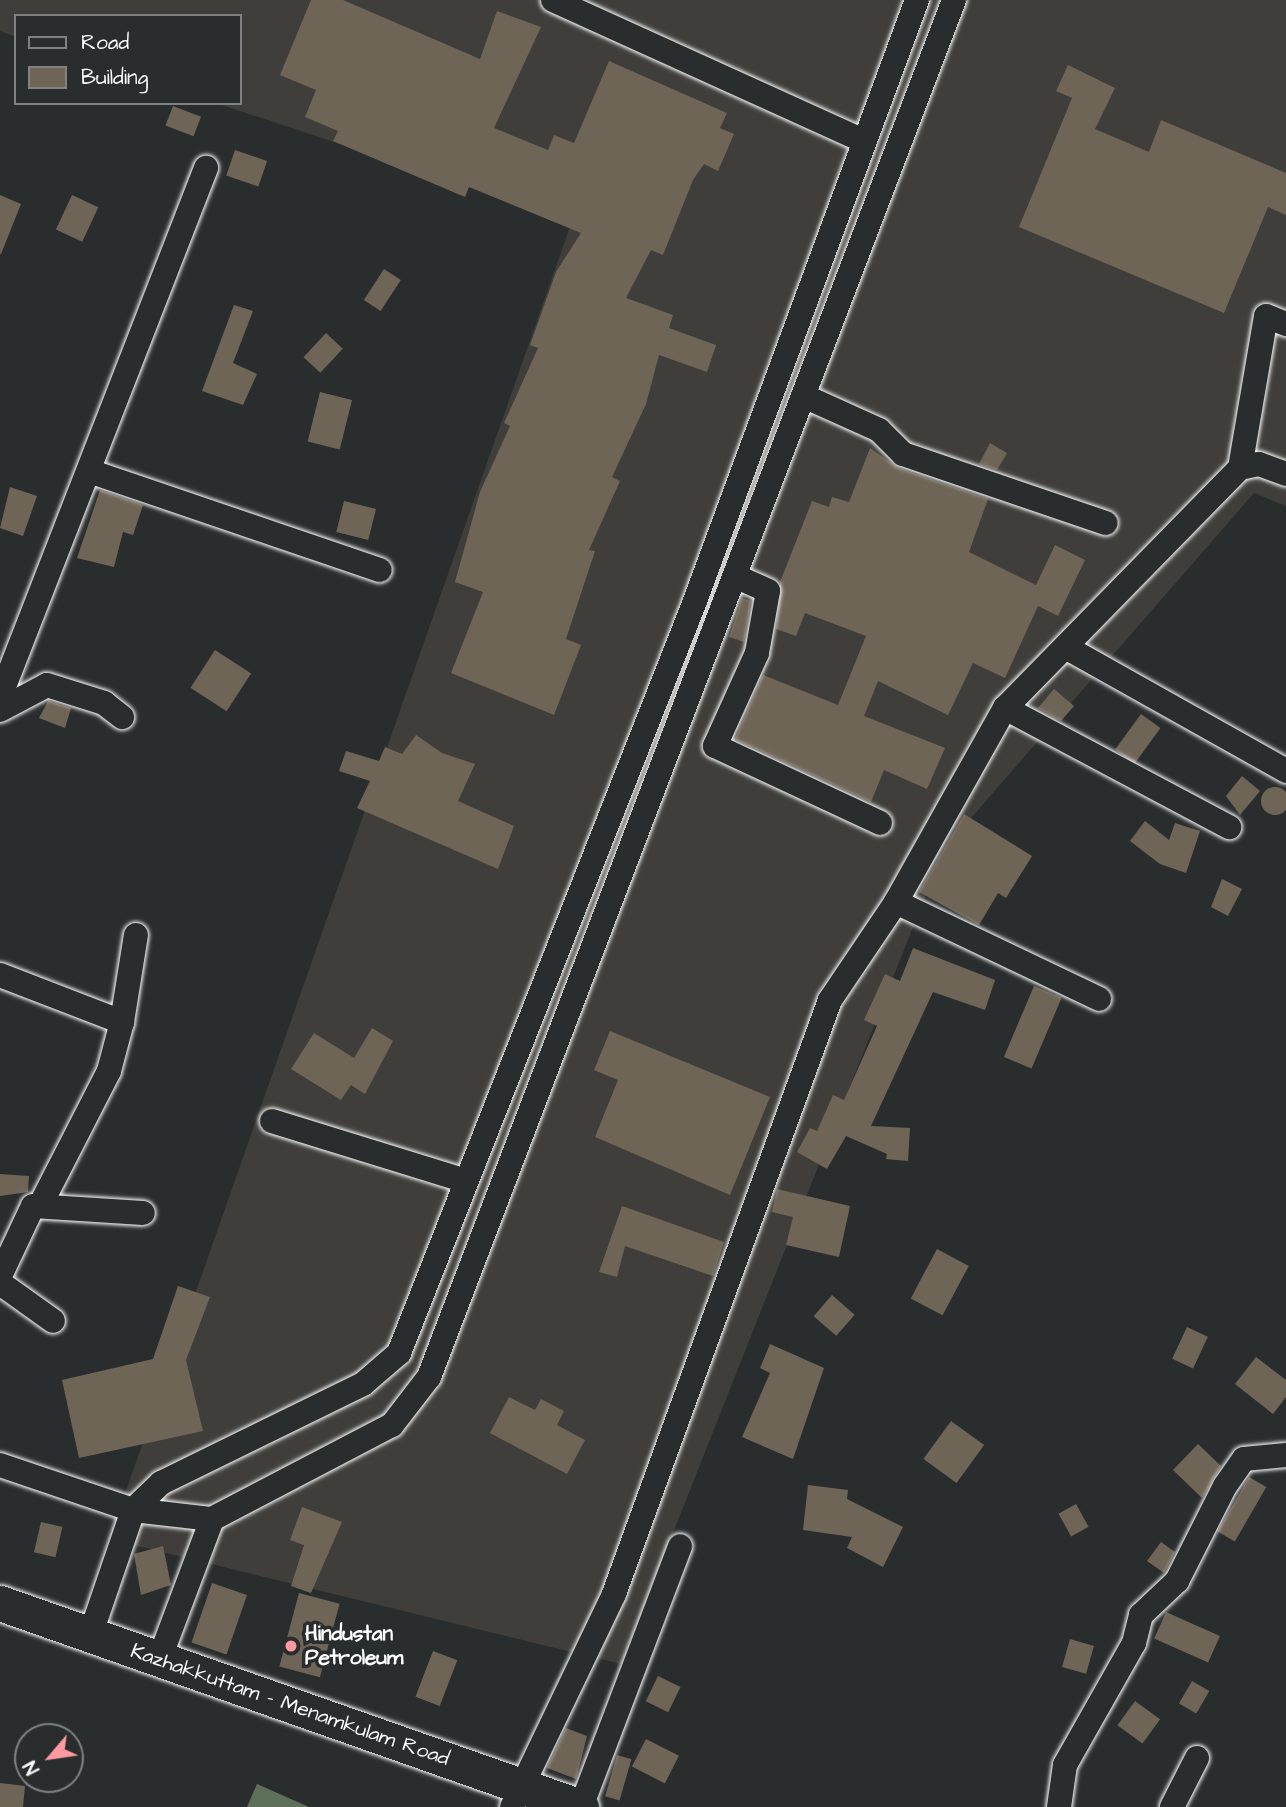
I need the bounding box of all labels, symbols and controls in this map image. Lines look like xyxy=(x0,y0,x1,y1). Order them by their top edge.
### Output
legend xyxy=(14,14,242,105)
text: Road xyxy=(81,28,129,57)
text: Building xyxy=(81,63,148,92)
place label: Hindustan Petroleum xyxy=(305,1621,403,1671)
street label: Kazhakkuttam - Menamkulam Road xyxy=(127,1638,453,1772)
marker: Hindustan Petroleum xyxy=(283,1638,299,1654)
north arrow xyxy=(14,1723,84,1793)
text: N xyxy=(17,1756,47,1779)

